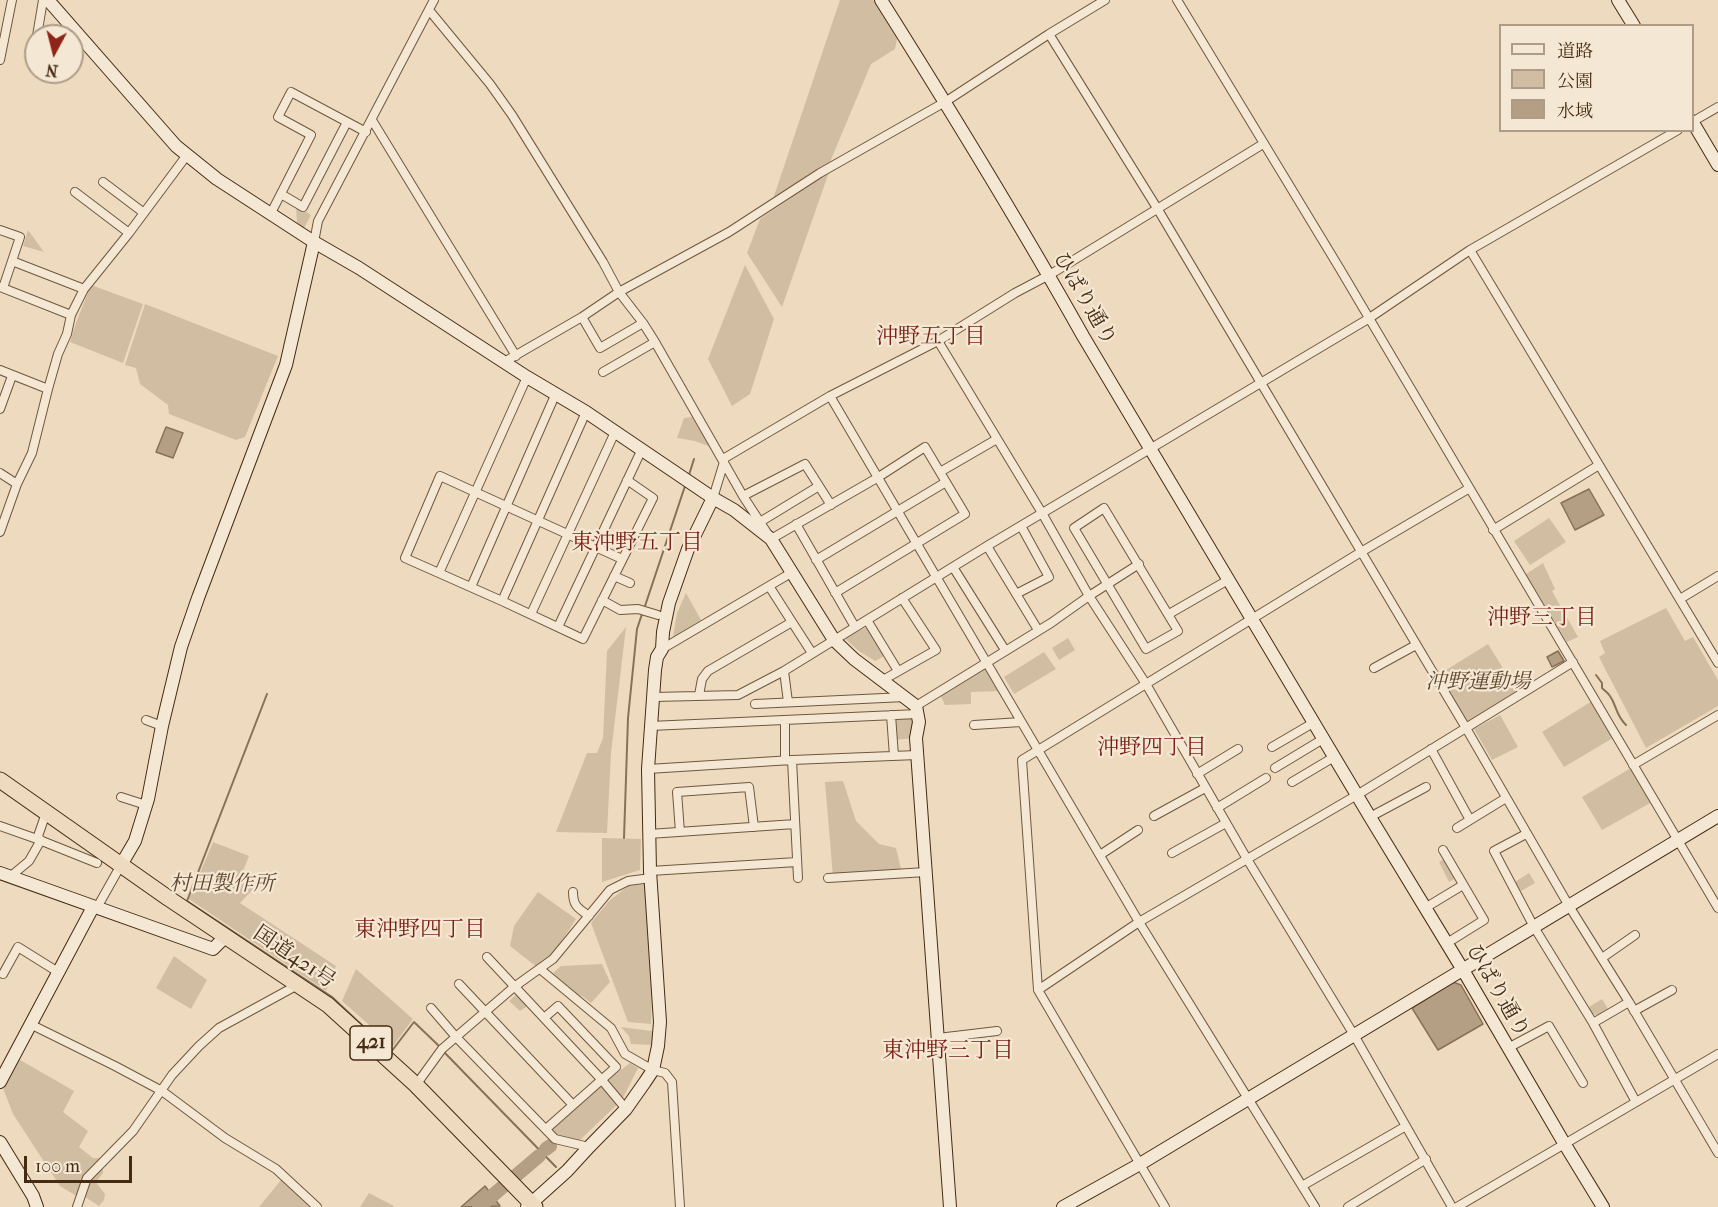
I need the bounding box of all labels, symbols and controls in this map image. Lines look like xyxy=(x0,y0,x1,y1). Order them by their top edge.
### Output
north arrow xyxy=(24,24,84,84)
legend xyxy=(1499,24,1694,132)
text: 道路 xyxy=(1557,41,1593,62)
text: N xyxy=(45,60,59,81)
text: 公園 xyxy=(1557,71,1593,92)
text: 水域 xyxy=(1557,101,1593,122)
street label: ひばり通り xyxy=(1047,247,1121,351)
district label: 沖野五丁目 xyxy=(876,325,986,351)
district label: 東沖野五丁目 xyxy=(571,531,703,557)
district label: 沖野三丁目 xyxy=(1487,606,1597,632)
park label: 沖野運動場 xyxy=(1426,670,1530,696)
district label: 沖野四丁目 xyxy=(1097,736,1207,762)
park label: 村田製作所 xyxy=(170,872,274,898)
district label: 東沖野四丁目 xyxy=(354,918,486,944)
street label: 国道421号 xyxy=(248,921,340,995)
street label: ひばり通り xyxy=(1460,939,1534,1043)
road number: 421 xyxy=(350,1026,392,1060)
district label: 東沖野三丁目 xyxy=(882,1039,1014,1065)
scale bar xyxy=(27,1144,135,1182)
text: 100 m xyxy=(35,1156,80,1177)

